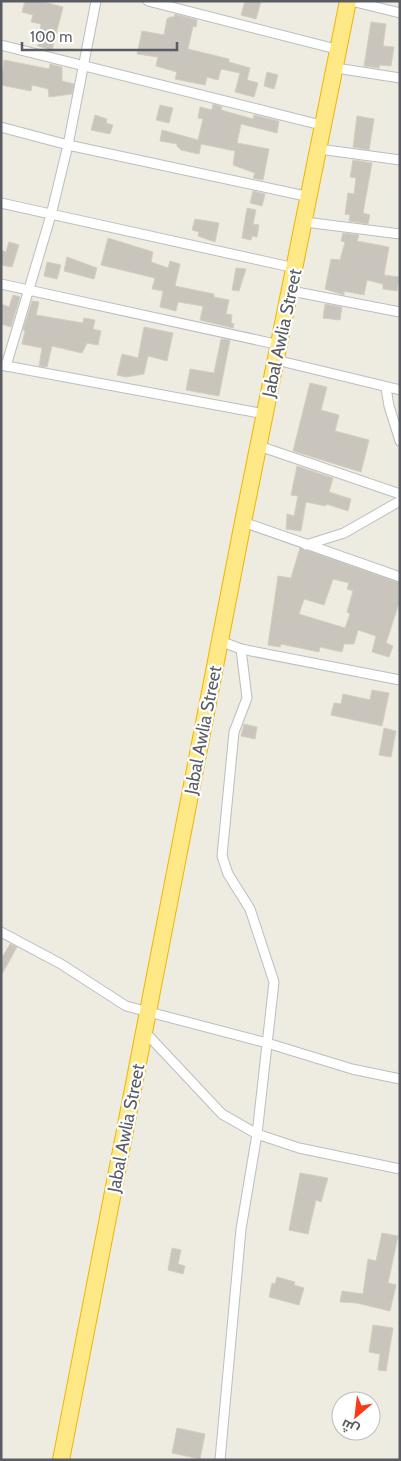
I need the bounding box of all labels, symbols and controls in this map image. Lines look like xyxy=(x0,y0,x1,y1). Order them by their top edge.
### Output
scale bar xyxy=(22,20,178,52)
text: 100 m xyxy=(30,28,72,46)
street label: Jabal Awlia Street xyxy=(257,267,306,400)
street label: Jabal Awlia Street xyxy=(180,664,226,797)
street label: Jabal Awlia Street xyxy=(103,1062,149,1195)
north arrow xyxy=(331,1391,381,1441)
text: ش xyxy=(338,1415,362,1440)

